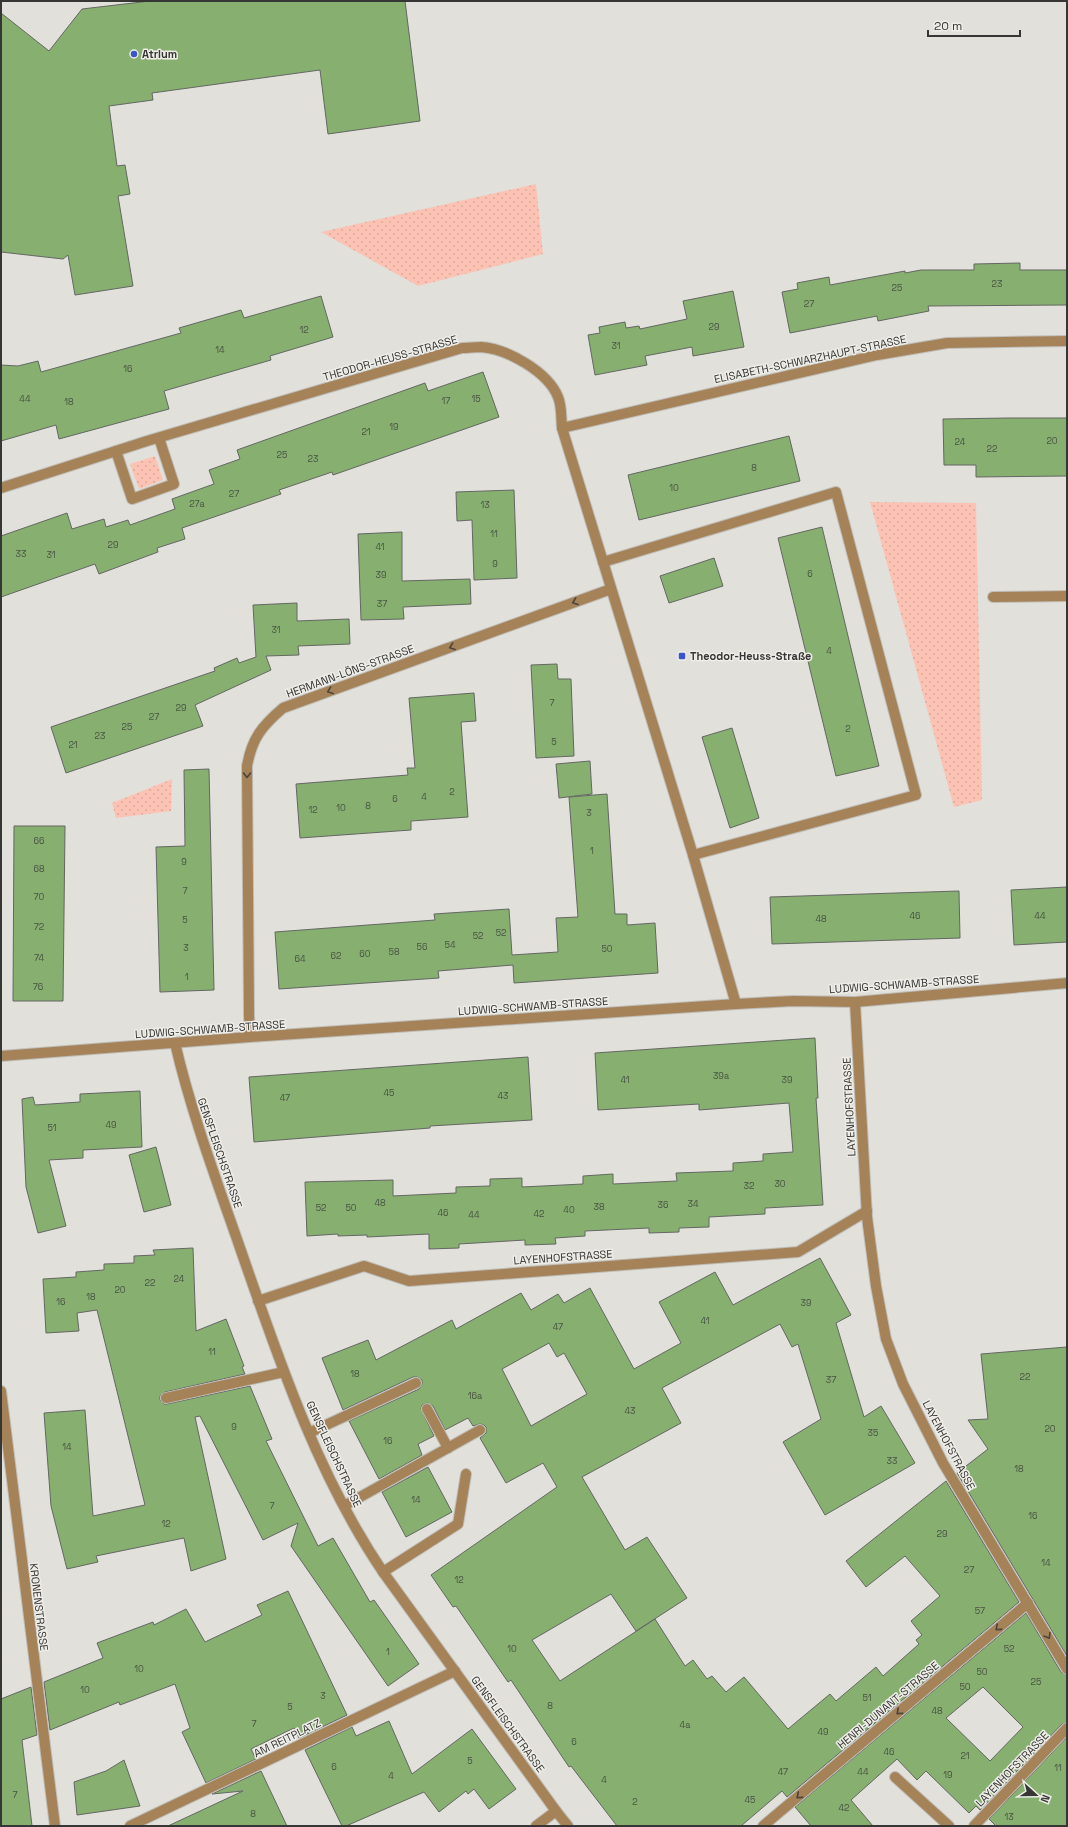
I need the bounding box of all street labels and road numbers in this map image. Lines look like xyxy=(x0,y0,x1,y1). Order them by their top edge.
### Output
street label: THEODOR-HEUSS-STRASSE xyxy=(321,332,459,384)
street label: ELISABETH-SCHWARZHAUPT-STRASSE xyxy=(713,332,907,386)
street label: HERMANN-LÖNS-STRASSE xyxy=(284,640,416,701)
street label: LUDWIG-SCHWAMB-STRASSE xyxy=(828,972,980,996)
street label: LUDWIG-SCHWAMB-STRASSE xyxy=(457,994,609,1018)
street label: LUDWIG-SCHWAMB-STRASSE xyxy=(134,1017,286,1041)
street label: LAYENHOFSTRASSE xyxy=(839,1057,859,1157)
street label: GENSFLEISCHSTRASSE xyxy=(195,1096,245,1210)
street label: LAYENHOFSTRASSE xyxy=(513,1247,613,1267)
street label: LAYENHOFSTRASSE xyxy=(920,1398,978,1492)
street label: GENSFLEISCHSTRASSE xyxy=(303,1399,365,1509)
street label: KRONENSTRASSE xyxy=(27,1562,51,1652)
street label: HENRI-DUNANT-STRASSE xyxy=(834,1658,942,1752)
street label: GENSFLEISCHSTRASSE xyxy=(468,1673,548,1775)
street label: AM REITPLATZ xyxy=(251,1716,323,1760)
street label: LAYENHOFSTRASSE xyxy=(973,1729,1051,1809)

